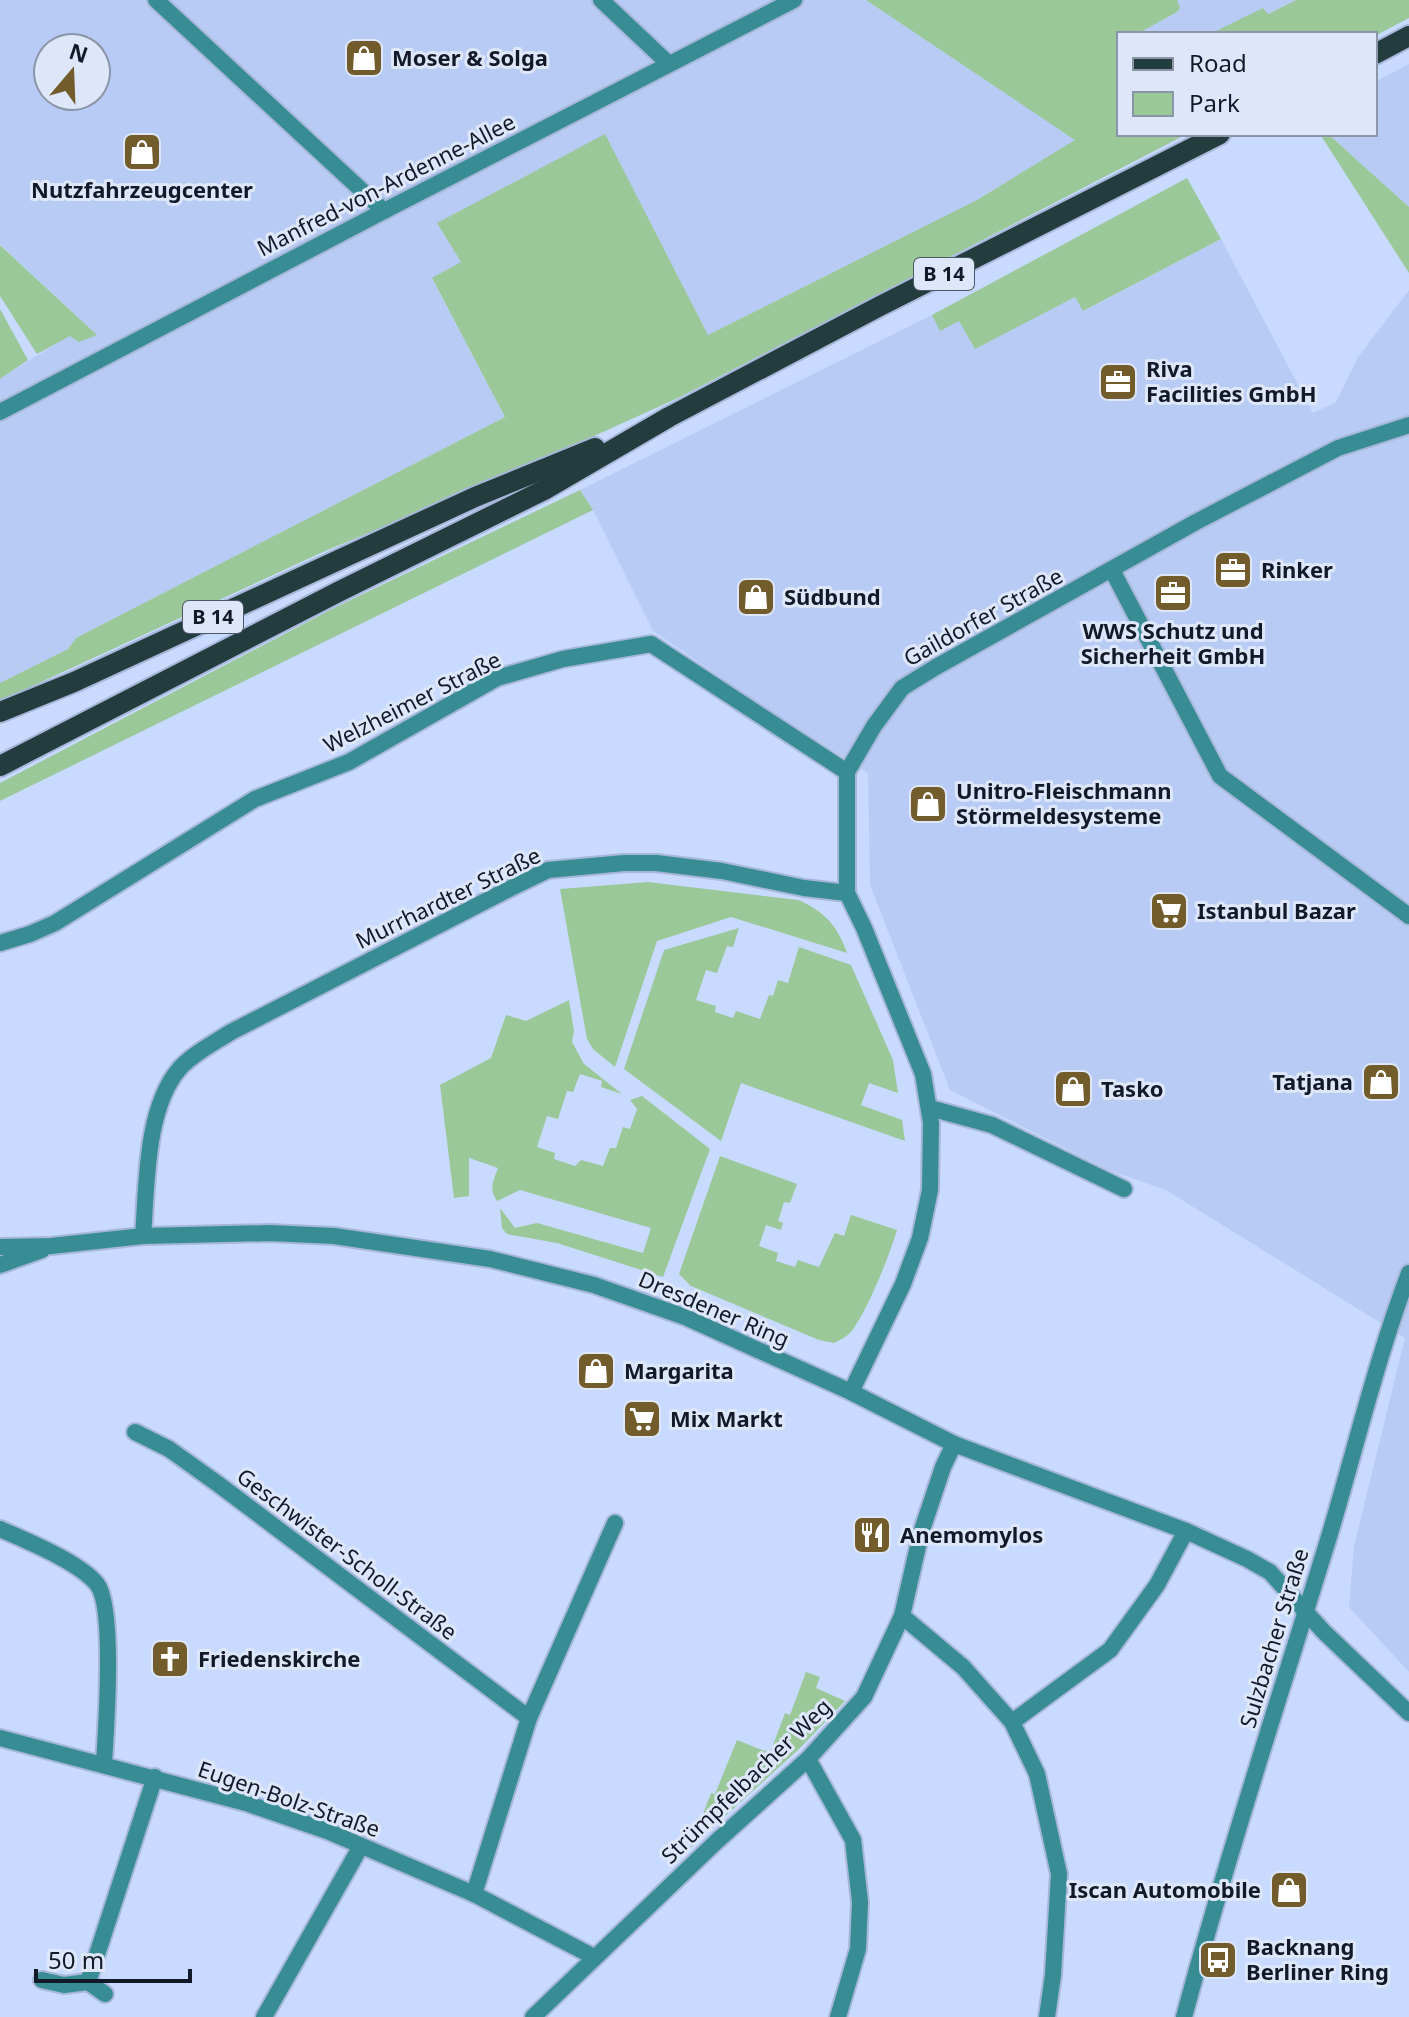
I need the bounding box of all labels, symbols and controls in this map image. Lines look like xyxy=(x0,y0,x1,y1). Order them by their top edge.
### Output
north arrow xyxy=(32,32,112,112)
legend xyxy=(1117,32,1377,136)
text: N xyxy=(65,35,92,69)
shop icon: Moser & Solga xyxy=(343,37,385,79)
place label: Moser & Solga xyxy=(392,42,548,72)
text: Road xyxy=(1189,46,1247,79)
text: Park xyxy=(1189,86,1240,119)
street label: Manfred-von-Ardenne-Allee xyxy=(251,106,520,262)
shop icon: Nutzfahrzeugcenter xyxy=(121,131,163,173)
place label: Nutzfahrzeugcenter xyxy=(31,174,253,204)
road number: B 14 xyxy=(914,258,974,290)
place label: Riva Facilities GmbH xyxy=(1146,353,1316,408)
office icon: Riva Facilities GmbH xyxy=(1097,361,1139,403)
office icon: Rinker xyxy=(1212,549,1254,591)
place label: Rinker xyxy=(1261,554,1333,584)
street label: Gaildorfer Straße xyxy=(898,560,1068,672)
office icon: WWS Schutz und Sicherheit GmbH xyxy=(1152,572,1194,614)
shop icon: Südbund xyxy=(735,576,777,618)
place label: Südbund xyxy=(784,581,881,611)
road number: B 14 xyxy=(183,601,243,633)
place label: WWS Schutz und Sicherheit GmbH xyxy=(1081,615,1265,670)
street label: Welzheimer Straße xyxy=(318,643,505,759)
place label: Unitro-Fleischmann Störmeldesysteme xyxy=(956,775,1172,830)
shop icon: Unitro-Fleischmann Störmeldesysteme xyxy=(907,783,949,825)
street label: Murrhardter Straße xyxy=(350,839,545,955)
supermarket icon: Istanbul Bazar xyxy=(1148,890,1190,932)
place label: Istanbul Bazar xyxy=(1197,895,1356,925)
shop icon: Tatjana xyxy=(1360,1061,1402,1103)
place label: Tatjana xyxy=(1272,1066,1353,1096)
shop icon: Tasko xyxy=(1052,1068,1094,1110)
place label: Tasko xyxy=(1101,1073,1164,1103)
street label: Dresdener Ring xyxy=(634,1263,794,1353)
shop icon: Margarita xyxy=(575,1350,617,1392)
place label: Margarita xyxy=(624,1355,734,1385)
supermarket icon: Mix Markt xyxy=(621,1398,663,1440)
place label: Mix Markt xyxy=(670,1403,783,1433)
street label: Geschwister-Scholl-Straße xyxy=(231,1460,464,1646)
restaurant icon: Anemomylos xyxy=(851,1514,893,1556)
place label: Anemomylos xyxy=(900,1519,1043,1549)
street label: Sulzbacher Straße xyxy=(1231,1544,1315,1731)
church icon: Friedenskirche xyxy=(149,1638,191,1680)
place label: Friedenskirche xyxy=(198,1643,360,1673)
street label: Strümpfelbacher Weg xyxy=(654,1691,837,1869)
street label: Eugen-Bolz-Straße xyxy=(194,1753,384,1843)
shop icon: Iscan Automobile xyxy=(1268,1869,1310,1911)
place label: Iscan Automobile xyxy=(1069,1874,1261,1904)
place label: Backnang Berliner Ring xyxy=(1246,1931,1389,1986)
scale bar xyxy=(36,1933,190,1983)
bus stop icon: Backnang Berliner Ring xyxy=(1197,1939,1239,1981)
text: 50 m xyxy=(48,1943,104,1976)

